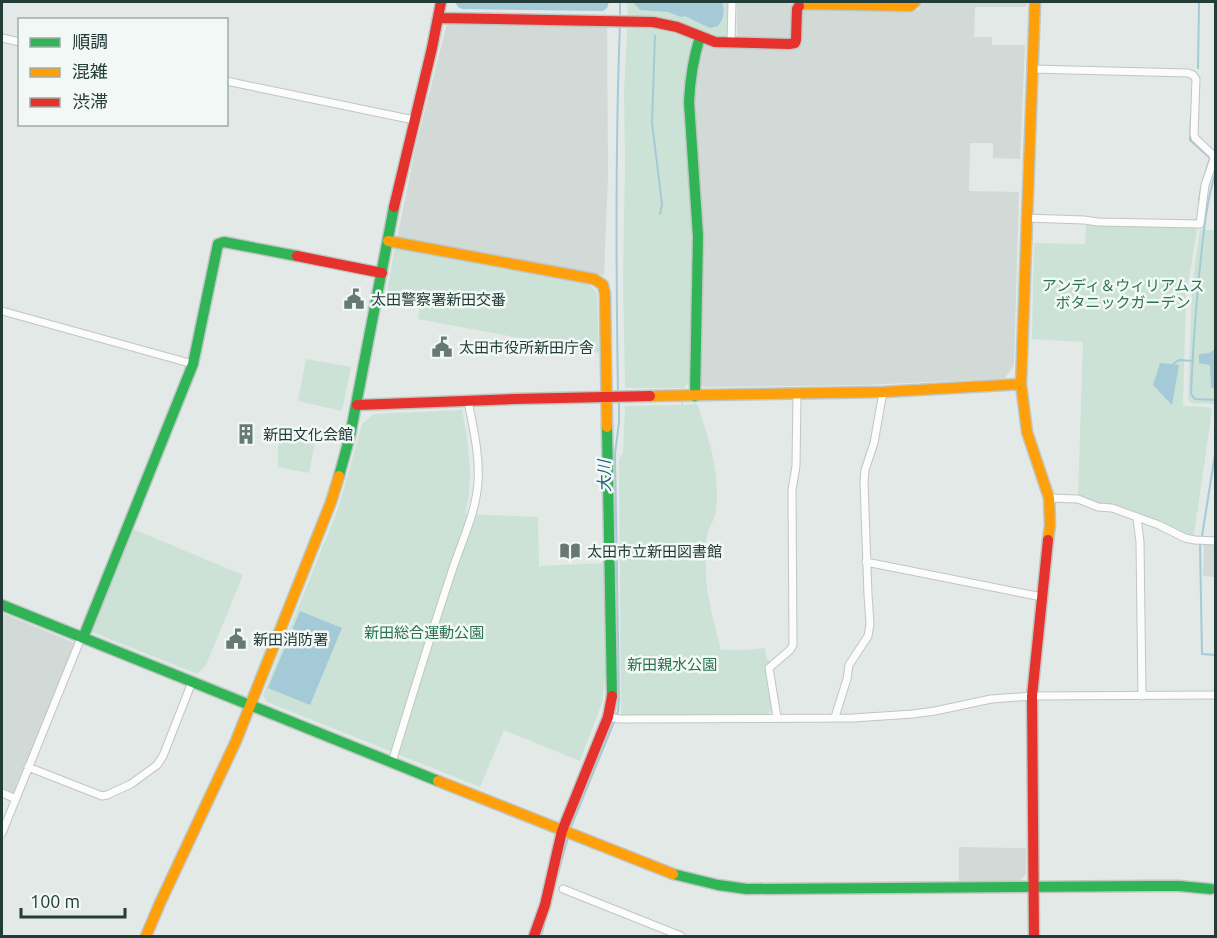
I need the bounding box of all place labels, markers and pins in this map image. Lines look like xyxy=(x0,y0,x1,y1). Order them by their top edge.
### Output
public building icon: 太田警察署新田交番 xyxy=(342,287,366,311)
place label: 太田警察署新田交番 xyxy=(371,291,506,308)
public building icon: 太田市役所新田庁舎 xyxy=(430,335,454,359)
place label: 太田市役所新田庁舎 xyxy=(459,339,594,356)
building icon: 新田文化会館 xyxy=(234,422,258,446)
place label: 新田文化会館 xyxy=(263,426,353,443)
library icon: 太田市立新田図書館 xyxy=(558,539,582,563)
place label: 太田市立新田図書館 xyxy=(587,543,722,560)
public building icon: 新田消防署 xyxy=(224,627,248,651)
place label: 新田消防署 xyxy=(253,631,328,648)

